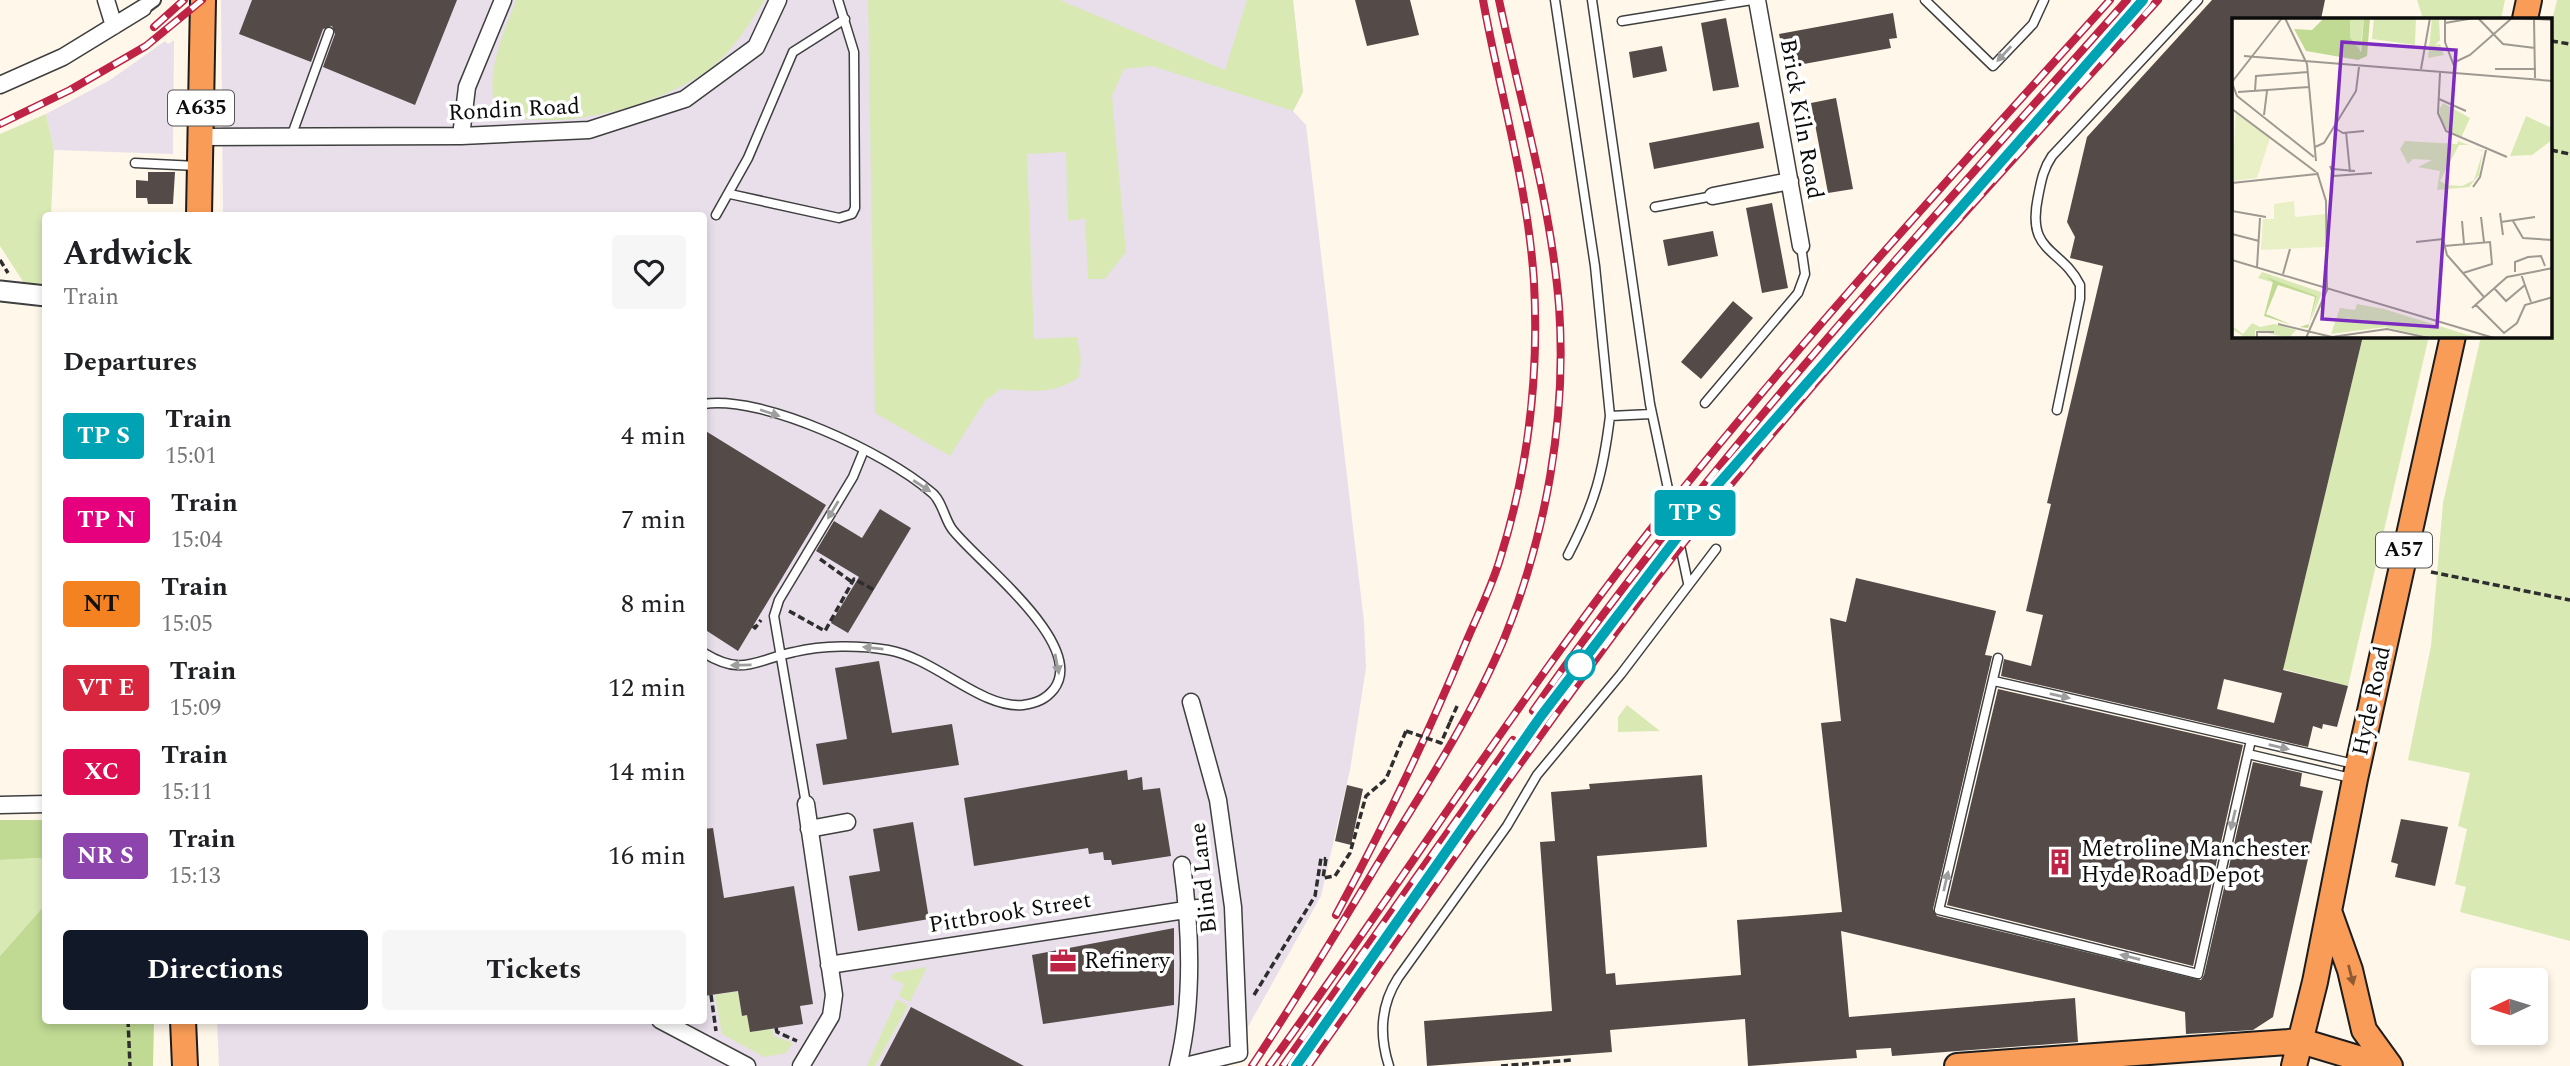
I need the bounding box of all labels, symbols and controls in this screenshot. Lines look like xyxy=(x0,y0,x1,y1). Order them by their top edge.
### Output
inset map xyxy=(2232,18,2552,338)
street label: Brick Kiln Road xyxy=(1770,36,1832,202)
one-way arrow xyxy=(1997,45,2013,62)
street label: Rondin Road xyxy=(447,89,581,131)
road number: A635 xyxy=(168,90,234,126)
text: Ardwick xyxy=(63,229,193,279)
button: heart xyxy=(612,235,686,309)
text: Train xyxy=(63,280,119,315)
text: Departures xyxy=(63,342,197,382)
text: Train xyxy=(165,399,232,439)
one-way arrow xyxy=(760,409,781,419)
text: 4 min xyxy=(621,416,686,456)
text: TP S xyxy=(77,418,130,454)
text: 15:01 xyxy=(165,439,217,474)
one-way arrow xyxy=(913,479,931,493)
text: Train xyxy=(171,483,238,523)
line badge: TP S xyxy=(1646,490,1744,536)
text: TP S xyxy=(1669,495,1721,531)
text: 7 min xyxy=(621,500,686,540)
one-way arrow xyxy=(827,501,839,520)
text: TP N xyxy=(77,502,136,538)
text: 15:04 xyxy=(171,523,223,558)
road number: A57 xyxy=(2376,532,2432,568)
text: Train xyxy=(161,567,228,607)
text: 8 min xyxy=(621,584,686,624)
text: NT xyxy=(83,586,120,622)
text: 15:05 xyxy=(161,607,213,642)
one-way arrow xyxy=(862,642,884,653)
street label: Hyde Road xyxy=(2343,643,2401,759)
unlabelled marker xyxy=(1565,650,1595,680)
text: Train xyxy=(170,651,236,691)
one-way arrow xyxy=(1052,653,1063,675)
one-way arrow xyxy=(730,659,752,670)
text: 12 min xyxy=(608,668,686,708)
text: VT E xyxy=(77,670,135,706)
text: 15:09 xyxy=(170,691,221,726)
one-way arrow xyxy=(2049,691,2071,702)
text: Train xyxy=(161,735,228,775)
one-way arrow xyxy=(2268,742,2290,753)
text: 14 min xyxy=(608,752,686,792)
text: XC xyxy=(84,754,119,790)
text: 15:11 xyxy=(161,775,213,810)
one-way arrow xyxy=(2227,809,2238,831)
text: Train xyxy=(169,819,236,859)
street label: Blind Lane xyxy=(1181,821,1227,935)
place label: Metroline Manchester Hyde Road Depot xyxy=(2081,832,2309,893)
text: 16 min xyxy=(608,836,686,876)
text: NR S xyxy=(77,838,134,874)
building icon: Metroline Manchester Hyde Road Depot xyxy=(2045,847,2075,877)
text: 15:13 xyxy=(169,859,220,894)
one-way arrow xyxy=(1940,870,1951,892)
street label: Pittbrook Street xyxy=(926,883,1094,943)
button: Directions xyxy=(63,930,368,1010)
button: Tickets xyxy=(382,930,686,1010)
place label: Refinery xyxy=(1084,944,1171,979)
office icon: Refinery xyxy=(1048,946,1078,976)
one-way arrow xyxy=(2119,951,2141,962)
one-way arrow xyxy=(2346,964,2357,986)
north arrow xyxy=(2471,968,2548,1045)
map controls xyxy=(2471,968,2548,1045)

